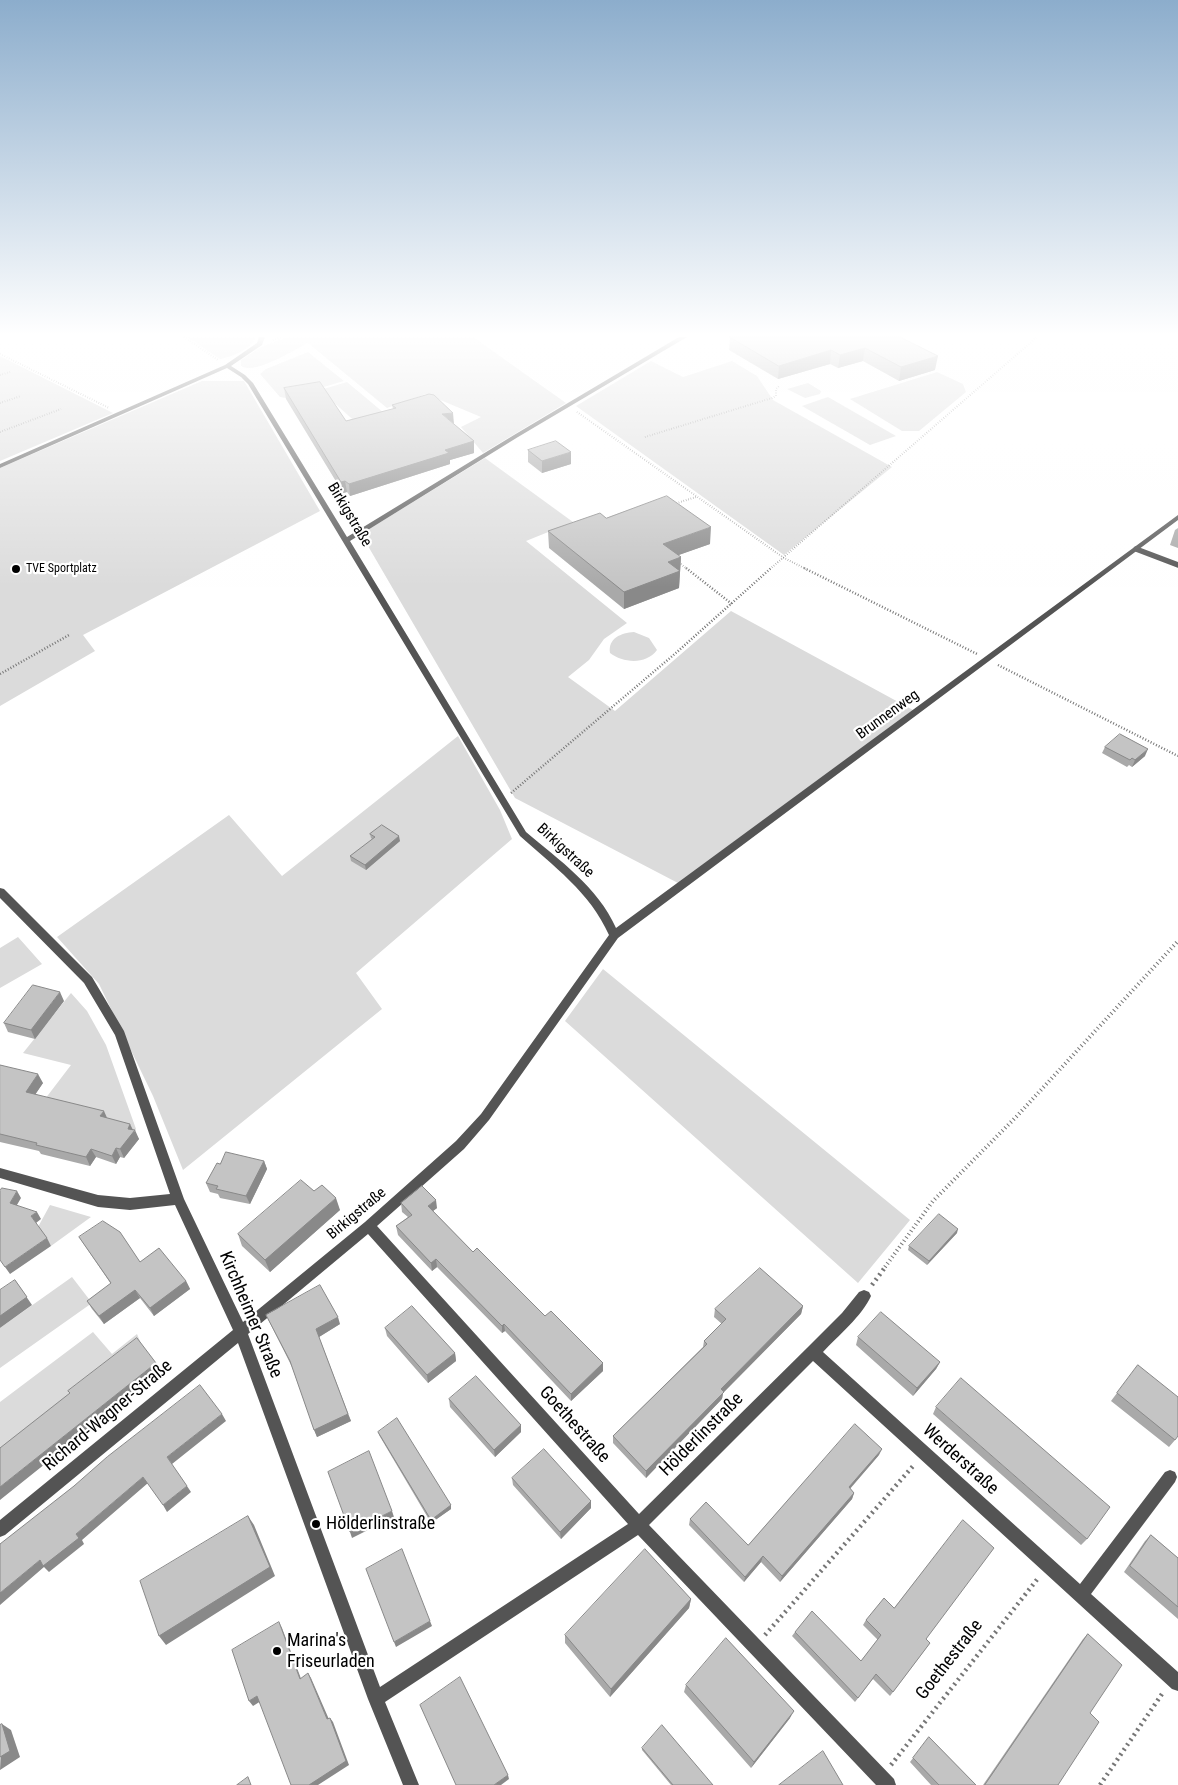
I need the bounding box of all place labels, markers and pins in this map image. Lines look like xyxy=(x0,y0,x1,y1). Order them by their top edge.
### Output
place label: TVE Sportplatz xyxy=(26,562,97,576)
marker: TVE Sportplatz xyxy=(10,563,22,575)
place label: Hölderlinstraße xyxy=(326,1513,435,1535)
marker: Hölderlinstraße xyxy=(310,1518,322,1530)
place label: Marina's Friseurladen xyxy=(287,1630,375,1672)
marker: Marina's Friseurladen xyxy=(271,1645,283,1657)

